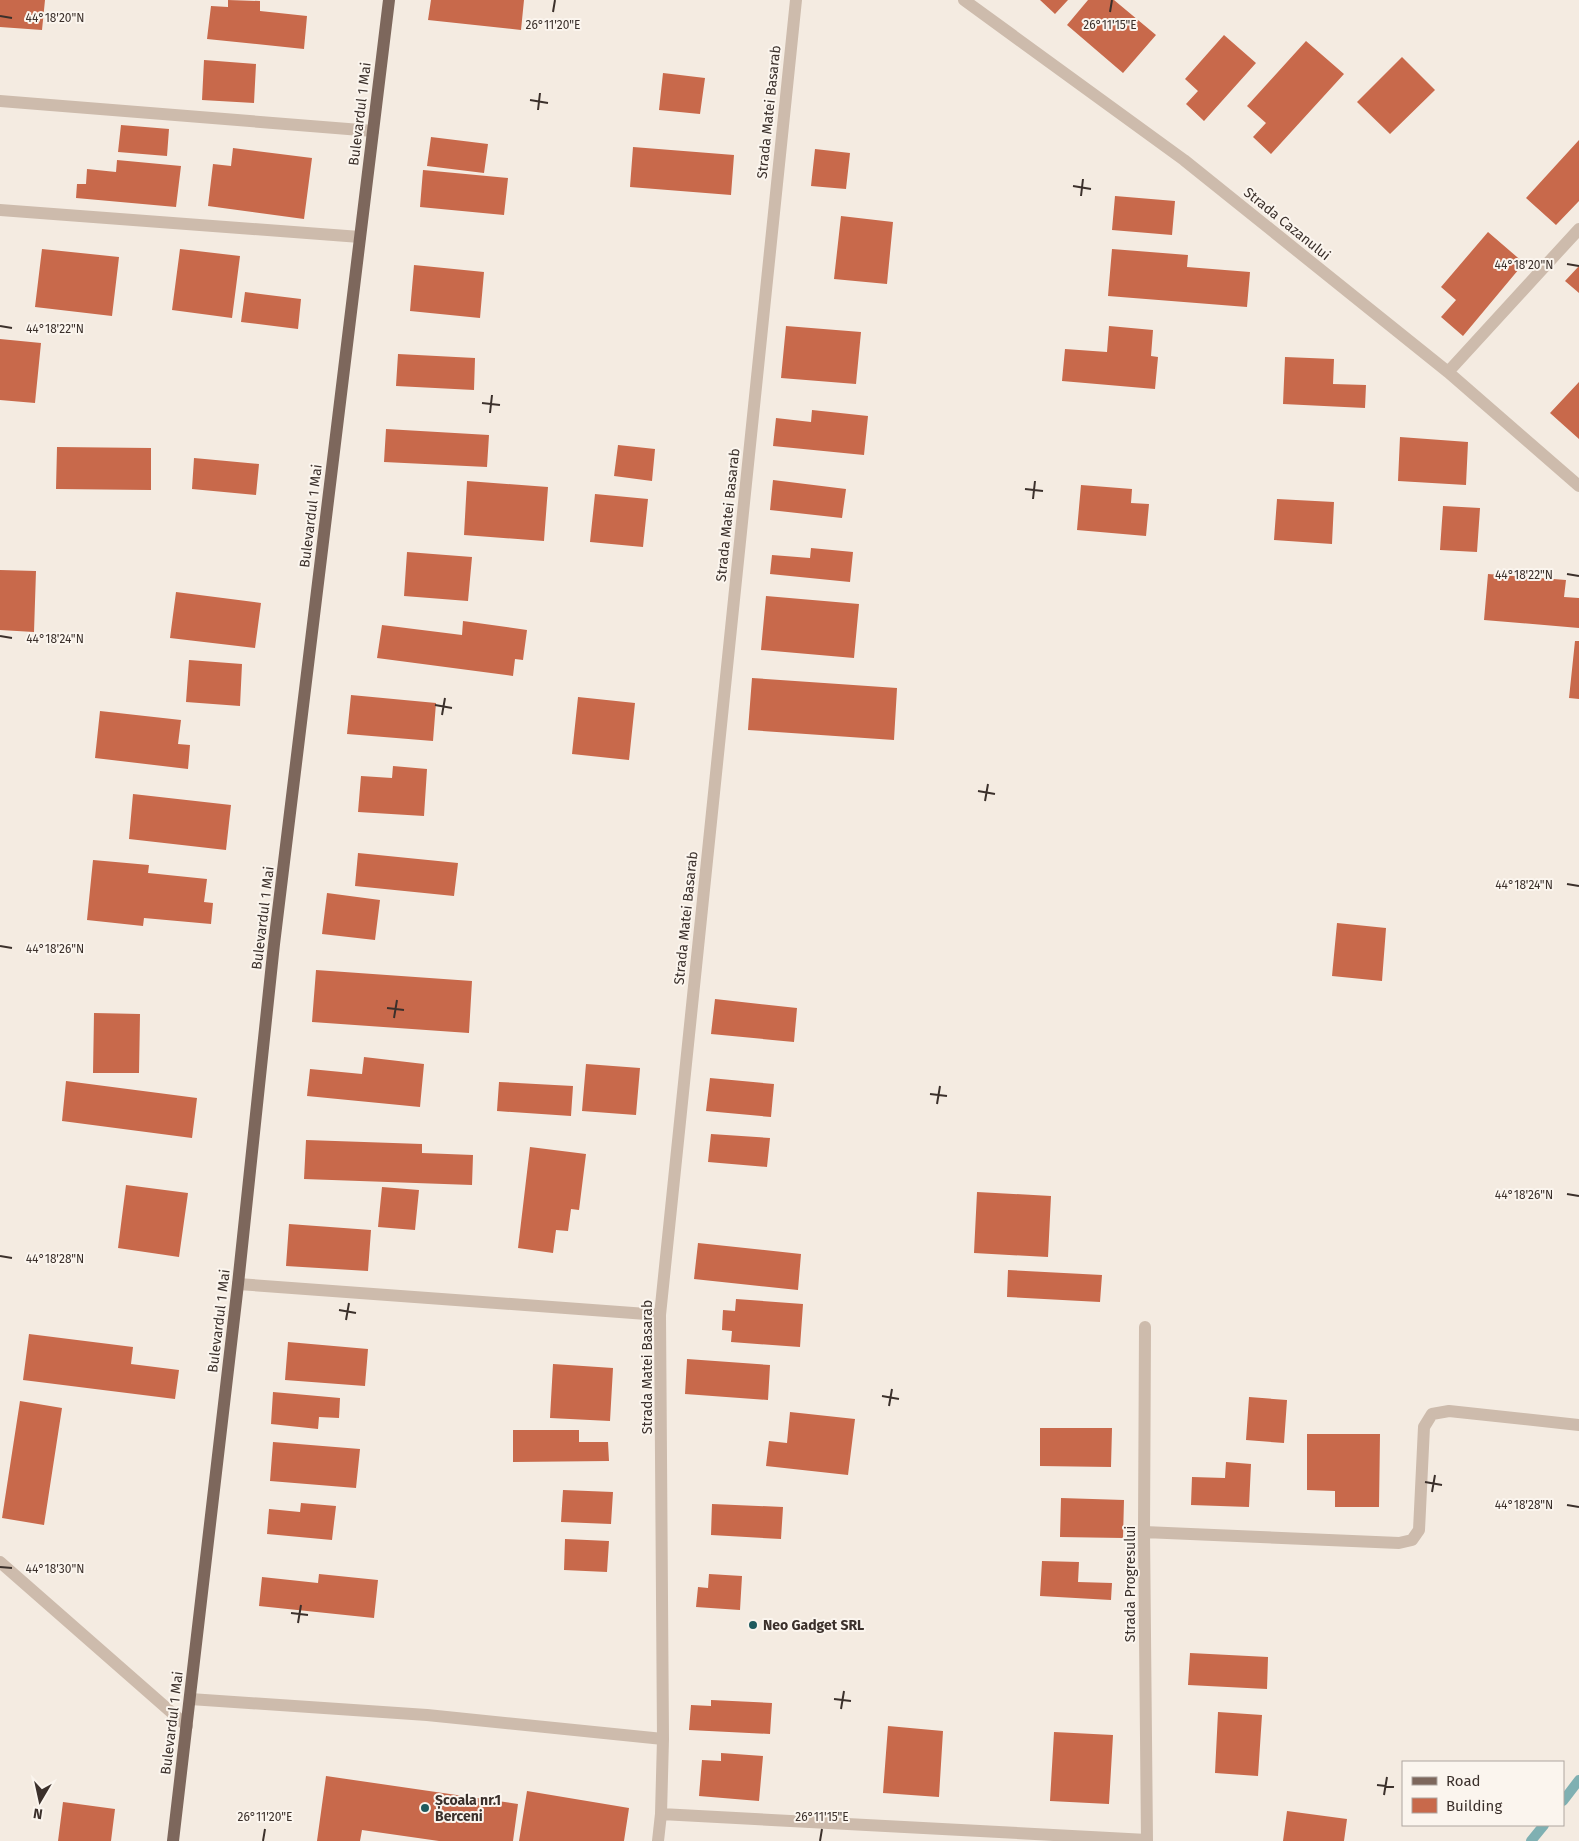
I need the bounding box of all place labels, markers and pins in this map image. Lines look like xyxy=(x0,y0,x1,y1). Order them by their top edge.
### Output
place label: Neo Gadget SRL xyxy=(763,1617,864,1634)
marker: Neo Gadget SRL xyxy=(747,1619,759,1631)
place label: Școala nr.1 Berceni xyxy=(435,1792,501,1825)
marker: Școala nr.1 Berceni xyxy=(419,1802,431,1814)

